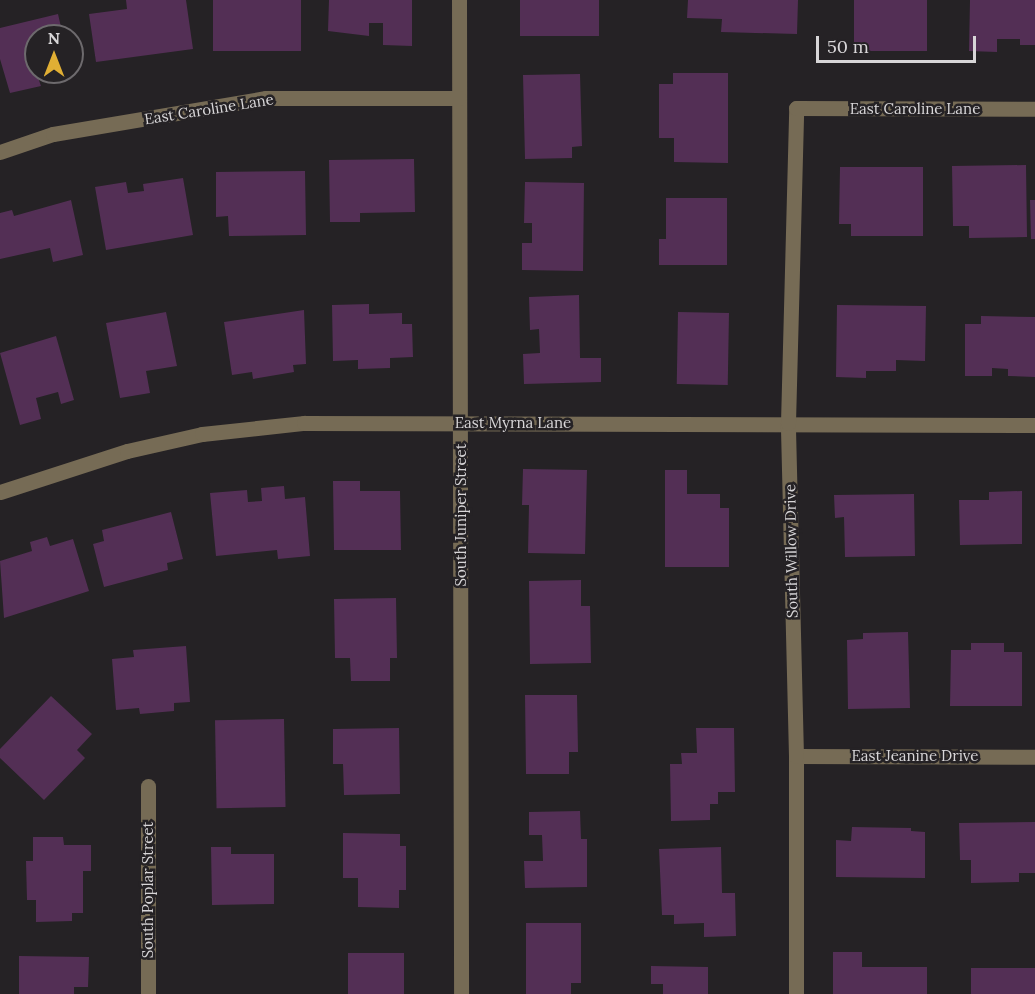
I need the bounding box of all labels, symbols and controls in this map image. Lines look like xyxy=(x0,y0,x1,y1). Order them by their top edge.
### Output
north arrow xyxy=(24,24,84,84)
scale bar xyxy=(819,24,980,62)
text: N xyxy=(48,28,60,48)
text: 50 m xyxy=(827,35,869,58)
street label: East Caroline Lane xyxy=(143,90,275,128)
street label: East Caroline Lane xyxy=(850,100,980,118)
street label: East Myrna Lane xyxy=(455,414,571,432)
street label: South Juniper Street xyxy=(452,444,470,586)
street label: South Willow Drive xyxy=(781,484,801,618)
street label: East Jeanine Drive xyxy=(852,747,978,765)
street label: South Poplar Street xyxy=(139,822,157,958)

